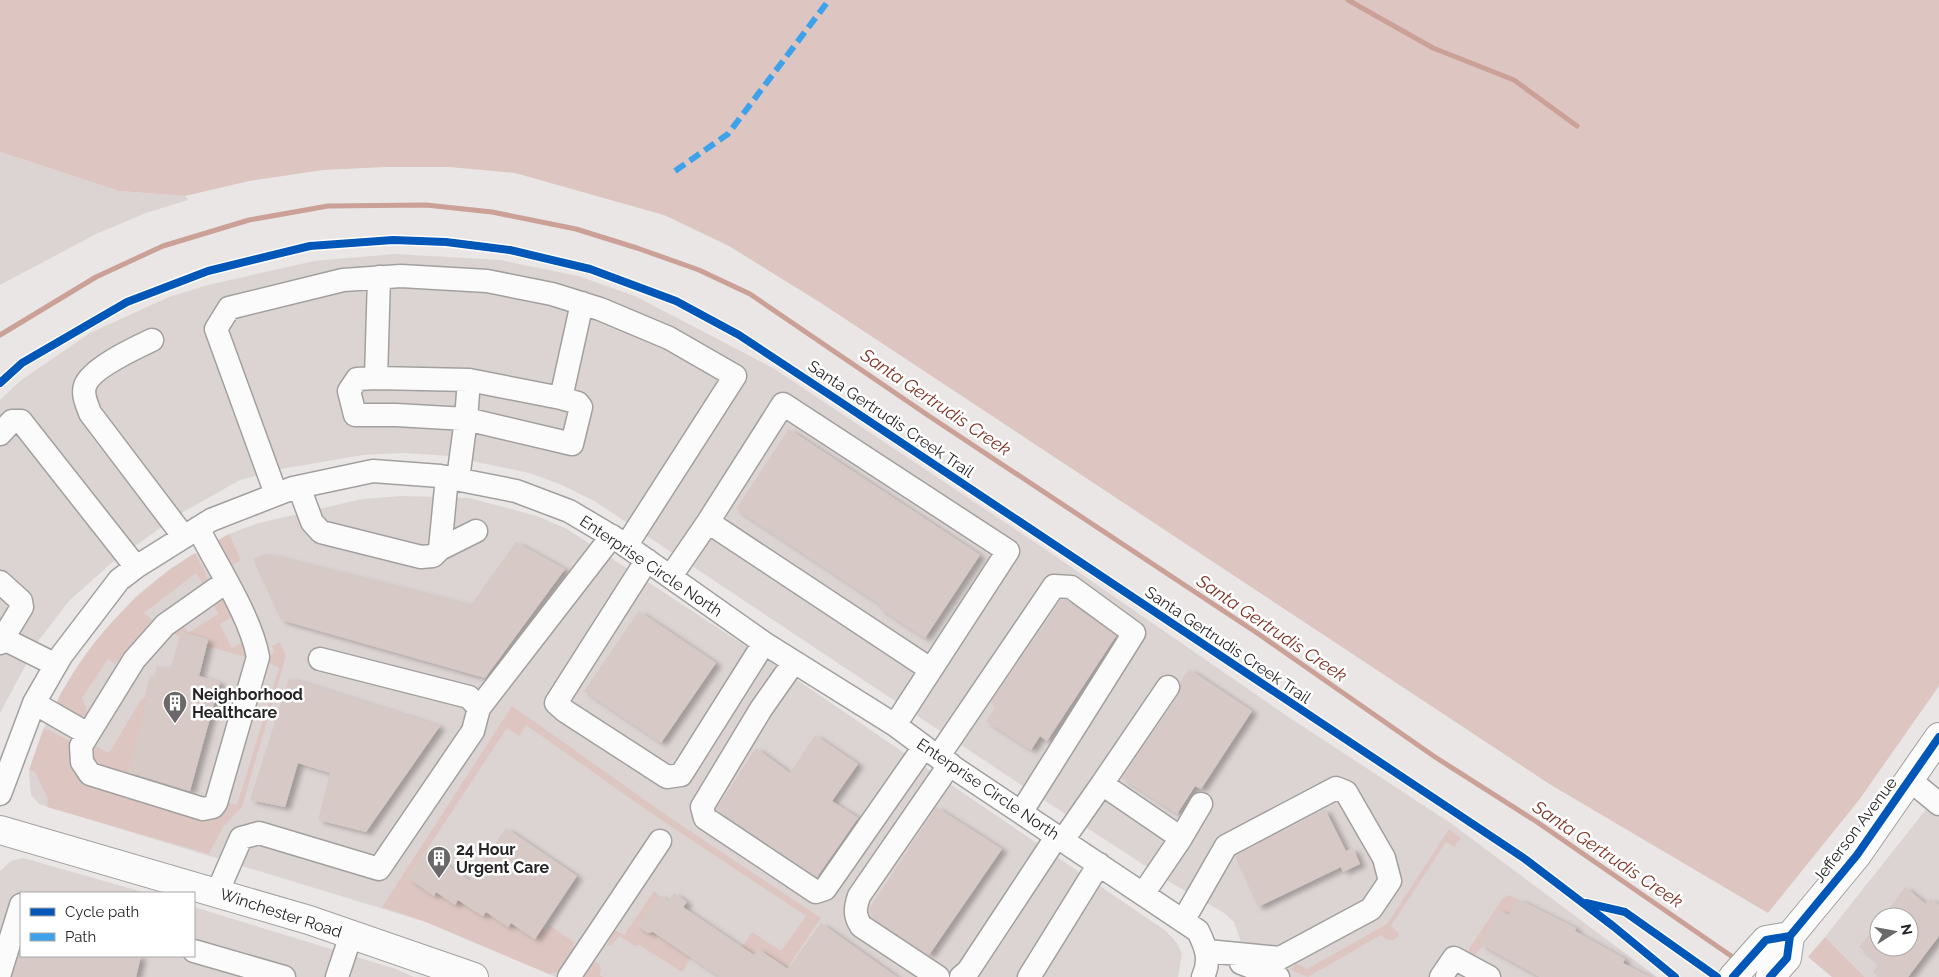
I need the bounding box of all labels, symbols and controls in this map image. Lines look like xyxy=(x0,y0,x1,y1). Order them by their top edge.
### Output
water label: Santa Gertrudis Creek xyxy=(856,343,1015,460)
street label: Santa Gertrudis Creek Trail xyxy=(805,356,978,482)
street label: Enterprise Circle North xyxy=(576,511,726,621)
water label: Santa Gertrudis Creek xyxy=(1192,569,1351,686)
street label: Santa Gertrudis Creek Trail xyxy=(1142,582,1315,708)
place label: Neighborhood Healthcare xyxy=(192,685,303,722)
building icon: Neighborhood Healthcare xyxy=(162,690,188,724)
street label: Enterprise Circle North xyxy=(913,734,1063,844)
street label: Jefferson Avenue xyxy=(1809,773,1901,887)
water label: Santa Gertrudis Creek xyxy=(1528,795,1687,912)
place label: 24 Hour Urgent Care xyxy=(456,840,550,877)
building icon: 24 Hour Urgent Care xyxy=(426,845,452,879)
street label: Winchester Road xyxy=(218,884,344,942)
legend xyxy=(20,892,195,957)
text: Cycle path xyxy=(65,903,139,921)
north arrow xyxy=(1869,907,1919,957)
text: N xyxy=(1898,923,1916,936)
text: Path xyxy=(65,928,96,946)

